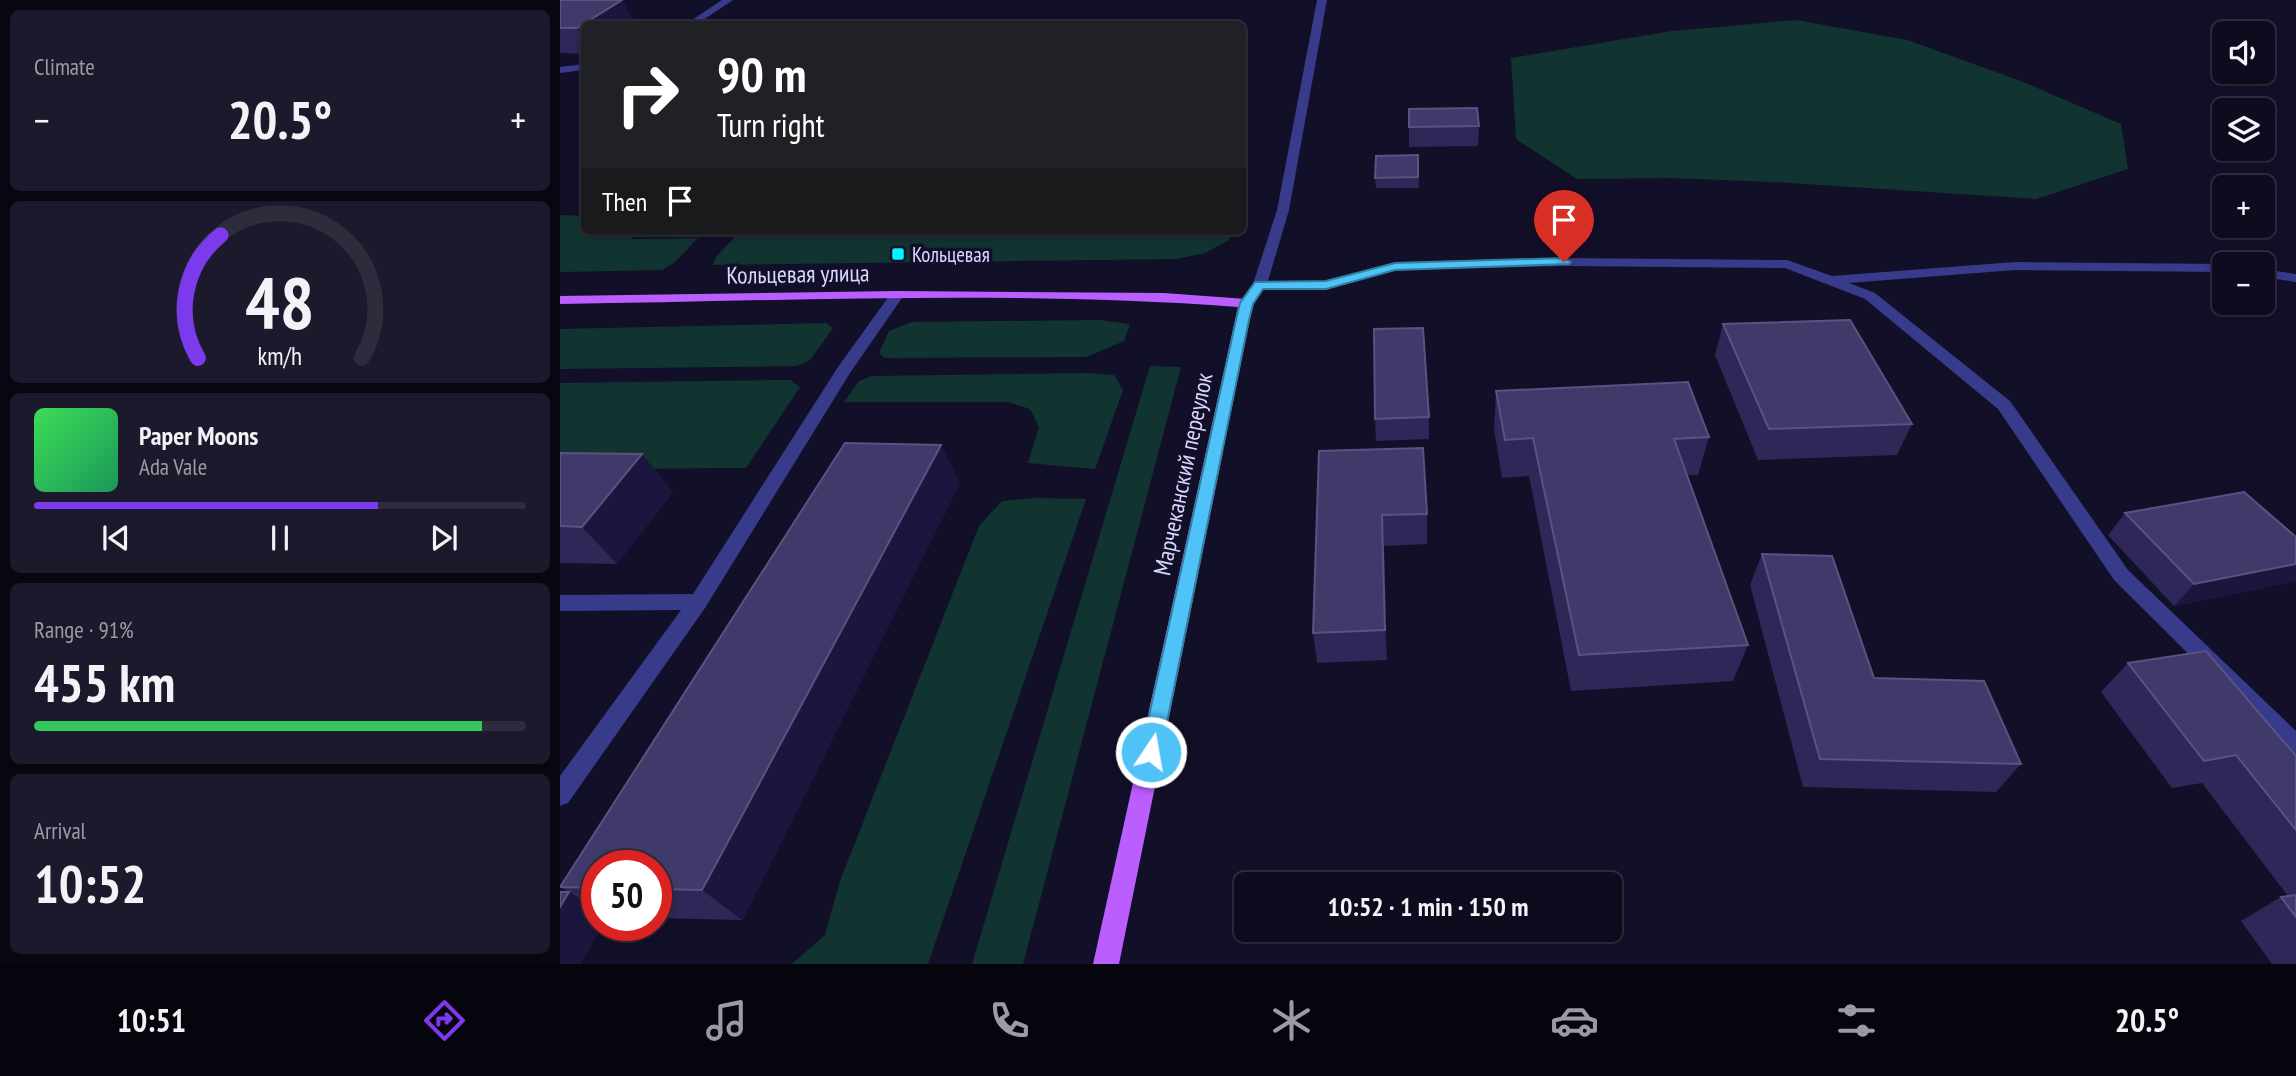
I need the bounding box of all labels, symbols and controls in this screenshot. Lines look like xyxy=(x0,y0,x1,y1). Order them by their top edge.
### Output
map controls xyxy=(2212,21,2275,315)
button: sound xyxy=(2212,21,2275,84)
text: 90 m xyxy=(717,42,806,106)
icon: right xyxy=(602,49,693,140)
text: Climate xyxy=(34,52,95,81)
text: 20.5° xyxy=(228,86,332,153)
text: − xyxy=(34,95,50,144)
text: + xyxy=(510,95,526,144)
button: layers xyxy=(2212,98,2275,161)
text: Turn right xyxy=(717,104,825,146)
button: + xyxy=(2212,175,2275,238)
icon: arrive xyxy=(661,182,699,220)
text: Then xyxy=(602,185,647,218)
pin xyxy=(1534,190,1594,262)
icon: arrive xyxy=(1545,201,1583,239)
place label: Кольцевая xyxy=(912,241,990,268)
marker: Кольцевая xyxy=(890,246,906,262)
button: − xyxy=(2212,252,2275,315)
text: 48 xyxy=(245,254,315,348)
street label: Кольцевая улица xyxy=(726,257,870,291)
text: km/h xyxy=(258,339,302,371)
street label: Марчеканский переулок xyxy=(1146,369,1220,578)
text: Paper Moons xyxy=(139,419,258,452)
text: Ada Vale xyxy=(139,452,207,481)
icon: previous xyxy=(97,519,135,557)
icon: pause xyxy=(261,519,299,557)
icon: next xyxy=(425,519,463,557)
text: Range · 91% xyxy=(34,615,134,644)
text: 455 km xyxy=(34,649,175,716)
position arrow xyxy=(1114,715,1188,789)
text: Arrival xyxy=(34,816,86,845)
text: 10:52 xyxy=(34,850,146,917)
speed limit sign: 50 xyxy=(581,850,672,941)
text: 10:52 · 1 min · 150 m xyxy=(1328,890,1528,923)
icon: directions xyxy=(420,996,469,1045)
icon: music xyxy=(702,996,751,1045)
icon: phone xyxy=(985,996,1034,1045)
icon: climate xyxy=(1267,996,1316,1045)
icon: car xyxy=(1550,996,1599,1045)
icon: filters xyxy=(1832,996,1881,1045)
text: 10:51 xyxy=(117,999,186,1041)
text: 20.5° xyxy=(2115,999,2179,1041)

